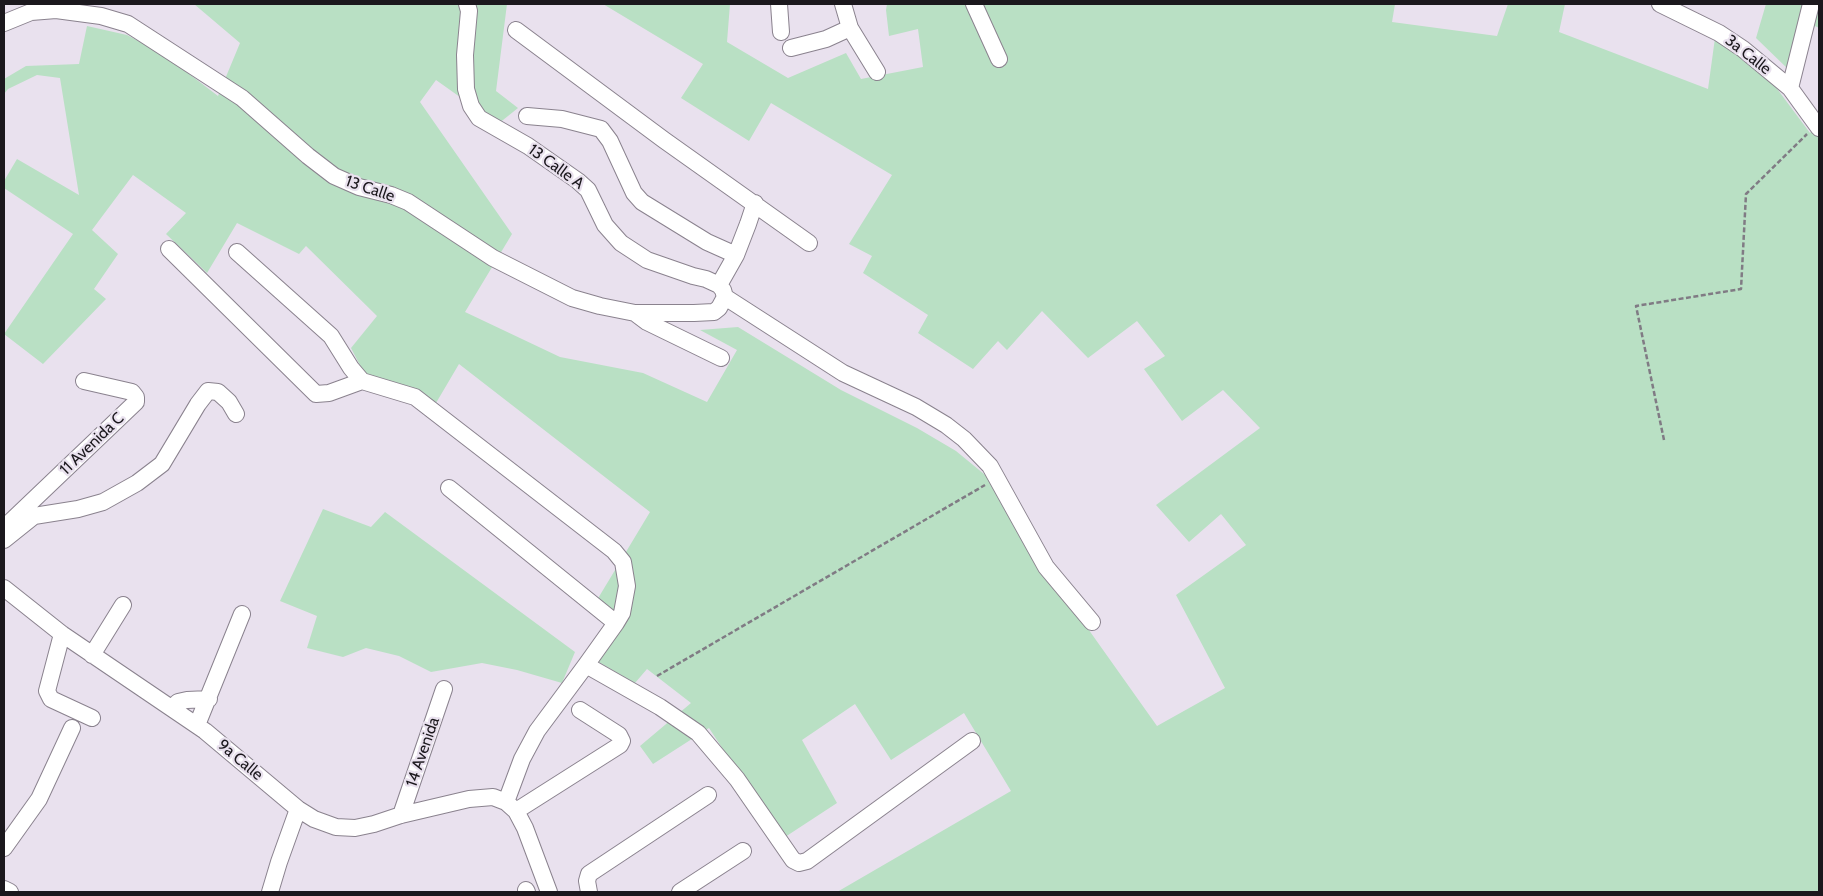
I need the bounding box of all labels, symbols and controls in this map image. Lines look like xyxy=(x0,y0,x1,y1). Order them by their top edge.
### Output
street label: 3a Calle xyxy=(1721,31,1775,79)
street label: 13 Calle A xyxy=(524,140,588,194)
street label: 13 Calle xyxy=(343,172,397,206)
street label: 11 Avenida C xyxy=(56,409,128,479)
street label: 14 Avenida xyxy=(402,715,444,789)
street label: 9a Calle xyxy=(213,735,267,785)

